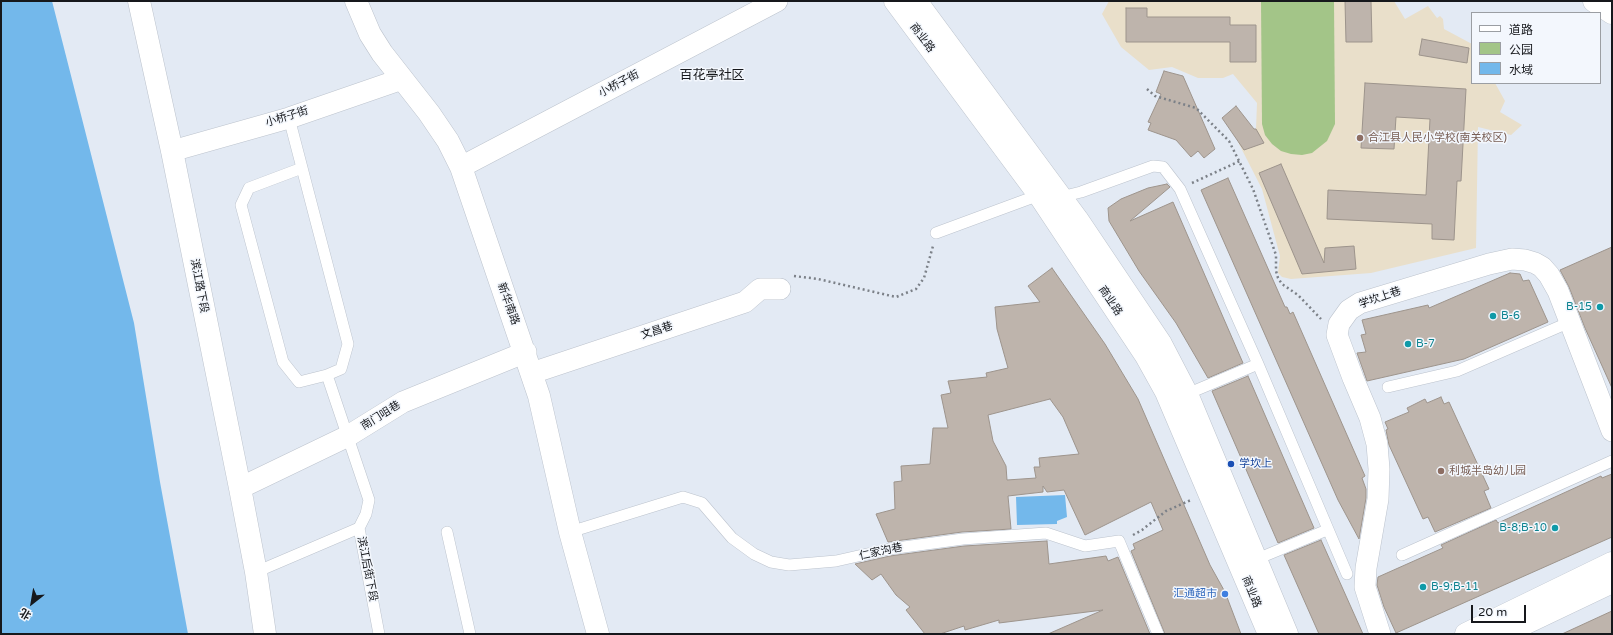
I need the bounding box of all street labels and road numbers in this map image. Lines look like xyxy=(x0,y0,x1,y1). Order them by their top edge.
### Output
street label: 商业路 xyxy=(907,21,937,55)
street label: 小桥子街 xyxy=(596,68,642,100)
street label: 小桥子街 xyxy=(264,104,310,130)
street label: 滨江路下段 xyxy=(187,258,211,314)
street label: 新华南路 xyxy=(494,281,522,327)
street label: 商业路 xyxy=(1095,284,1125,318)
street label: 学坎上巷 xyxy=(1357,285,1403,311)
street label: 文昌巷 xyxy=(639,320,675,342)
street label: 南门咀巷 xyxy=(359,399,403,433)
street label: 滨江后街下段 xyxy=(354,535,380,603)
street label: 仁家沟巷 xyxy=(858,541,904,563)
street label: 商业路 xyxy=(1239,574,1263,610)

